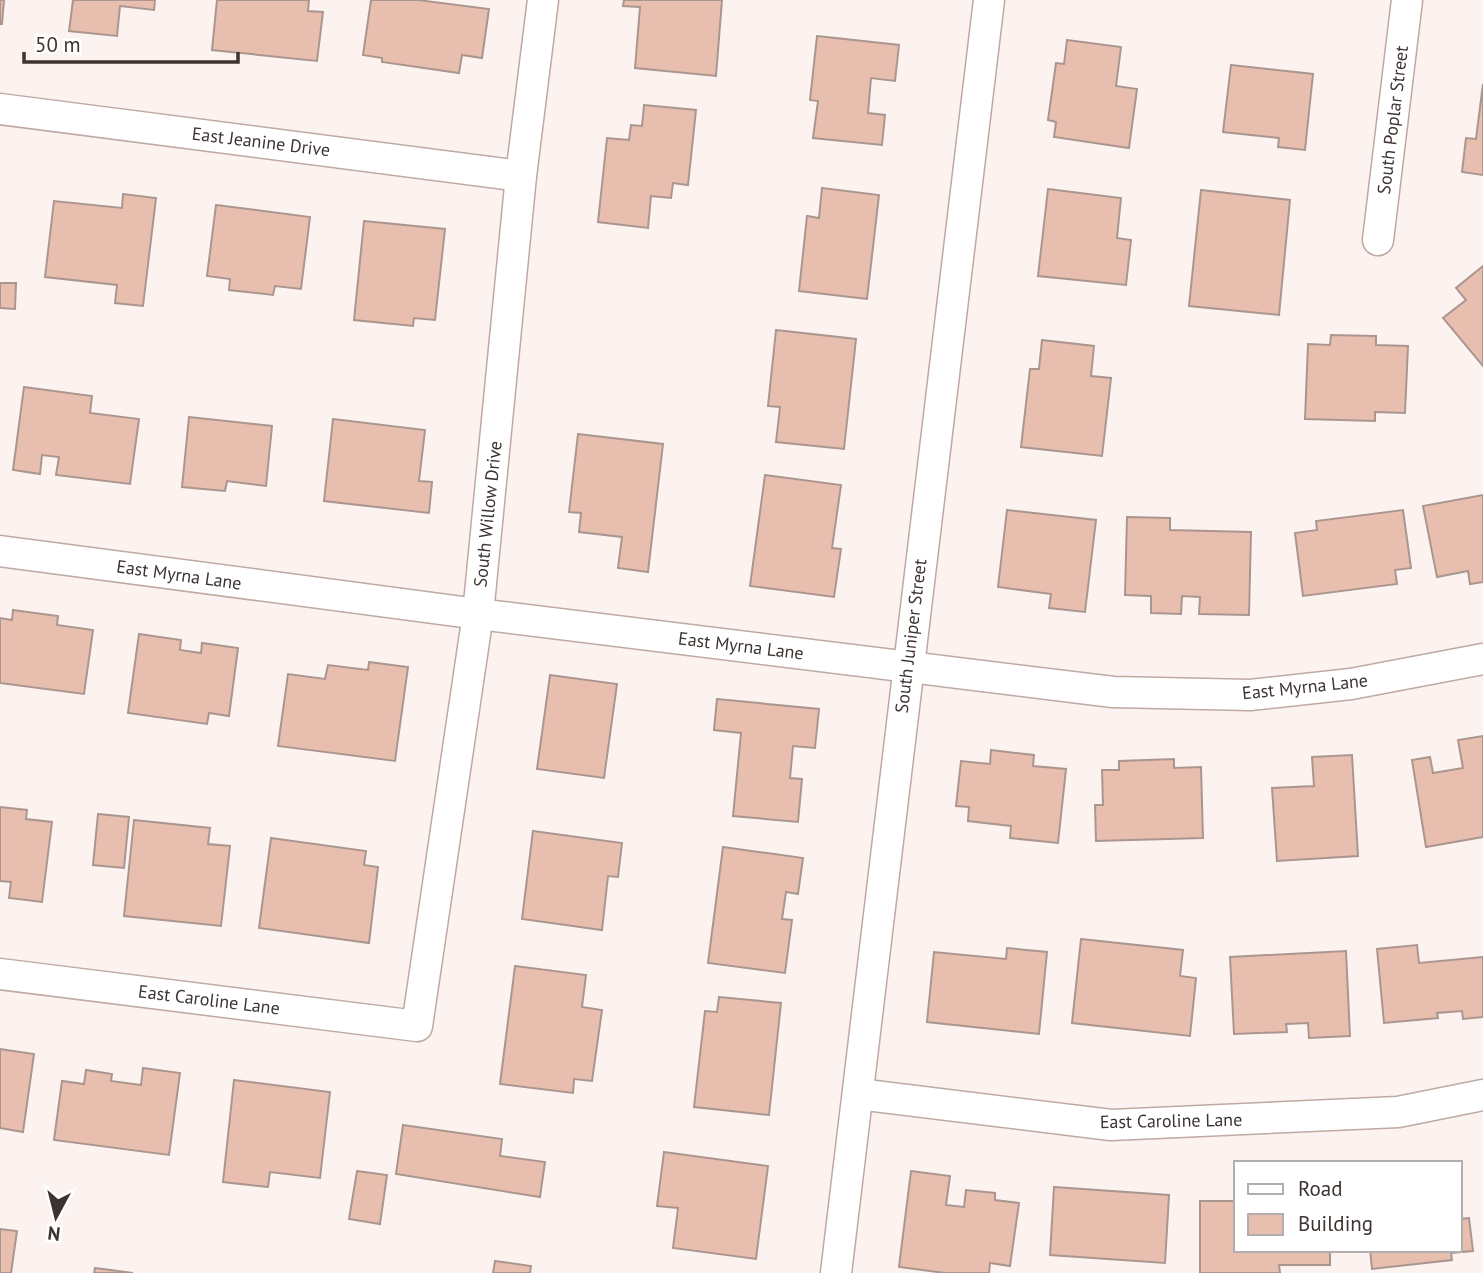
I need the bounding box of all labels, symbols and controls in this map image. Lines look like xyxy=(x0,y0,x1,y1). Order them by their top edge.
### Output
scale bar xyxy=(24,21,238,65)
text: 50 m xyxy=(35,31,81,58)
street label: South Poplar Street xyxy=(1372,44,1413,196)
street label: East Jeanine Drive xyxy=(191,122,332,161)
street label: South Willow Drive xyxy=(468,440,507,588)
street label: East Myrna Lane xyxy=(115,554,243,595)
street label: South Juniper Street xyxy=(890,558,931,714)
street label: East Myrna Lane xyxy=(677,626,805,665)
street label: East Myrna Lane xyxy=(1241,668,1369,705)
street label: East Caroline Lane xyxy=(137,979,281,1020)
street label: East Caroline Lane xyxy=(1100,1108,1242,1133)
legend xyxy=(1234,1161,1462,1252)
text: Road xyxy=(1298,1175,1342,1202)
north arrow xyxy=(21,1182,91,1252)
text: Building xyxy=(1298,1210,1373,1237)
text: N xyxy=(46,1221,62,1247)

